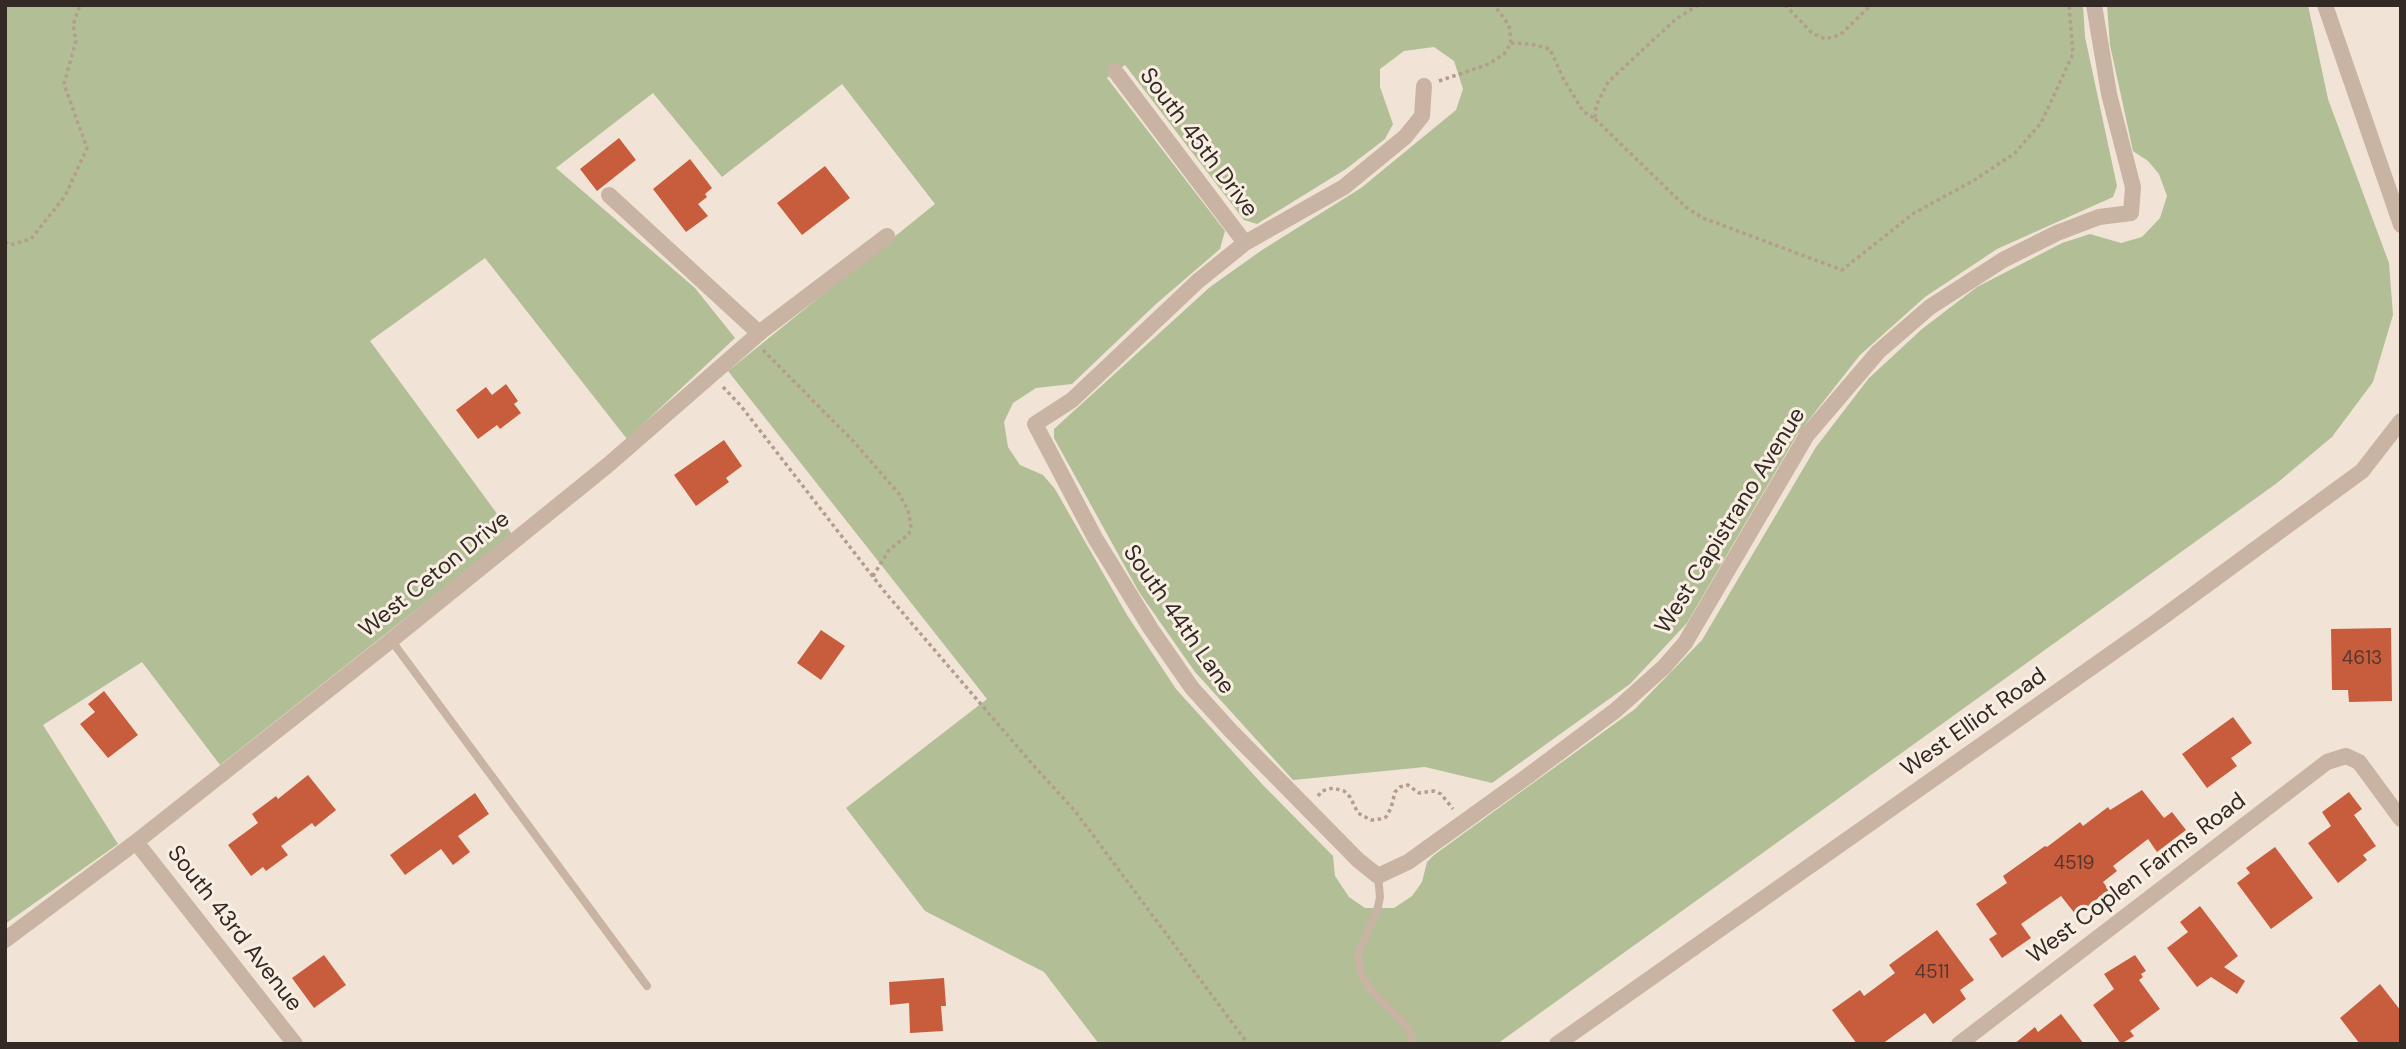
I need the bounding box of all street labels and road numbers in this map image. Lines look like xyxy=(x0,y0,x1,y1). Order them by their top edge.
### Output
street label: South 45th Drive xyxy=(1133,63,1263,223)
street label: West Capistrano Avenue xyxy=(1650,403,1812,639)
street label: West Ceton Drive xyxy=(354,506,516,644)
street label: South 44th Lane xyxy=(1116,540,1240,700)
street label: West Elliot Road xyxy=(1896,663,2052,783)
street label: West Coplen Farms Road xyxy=(2022,788,2252,970)
street label: South 43rd Avenue xyxy=(161,841,307,1017)

